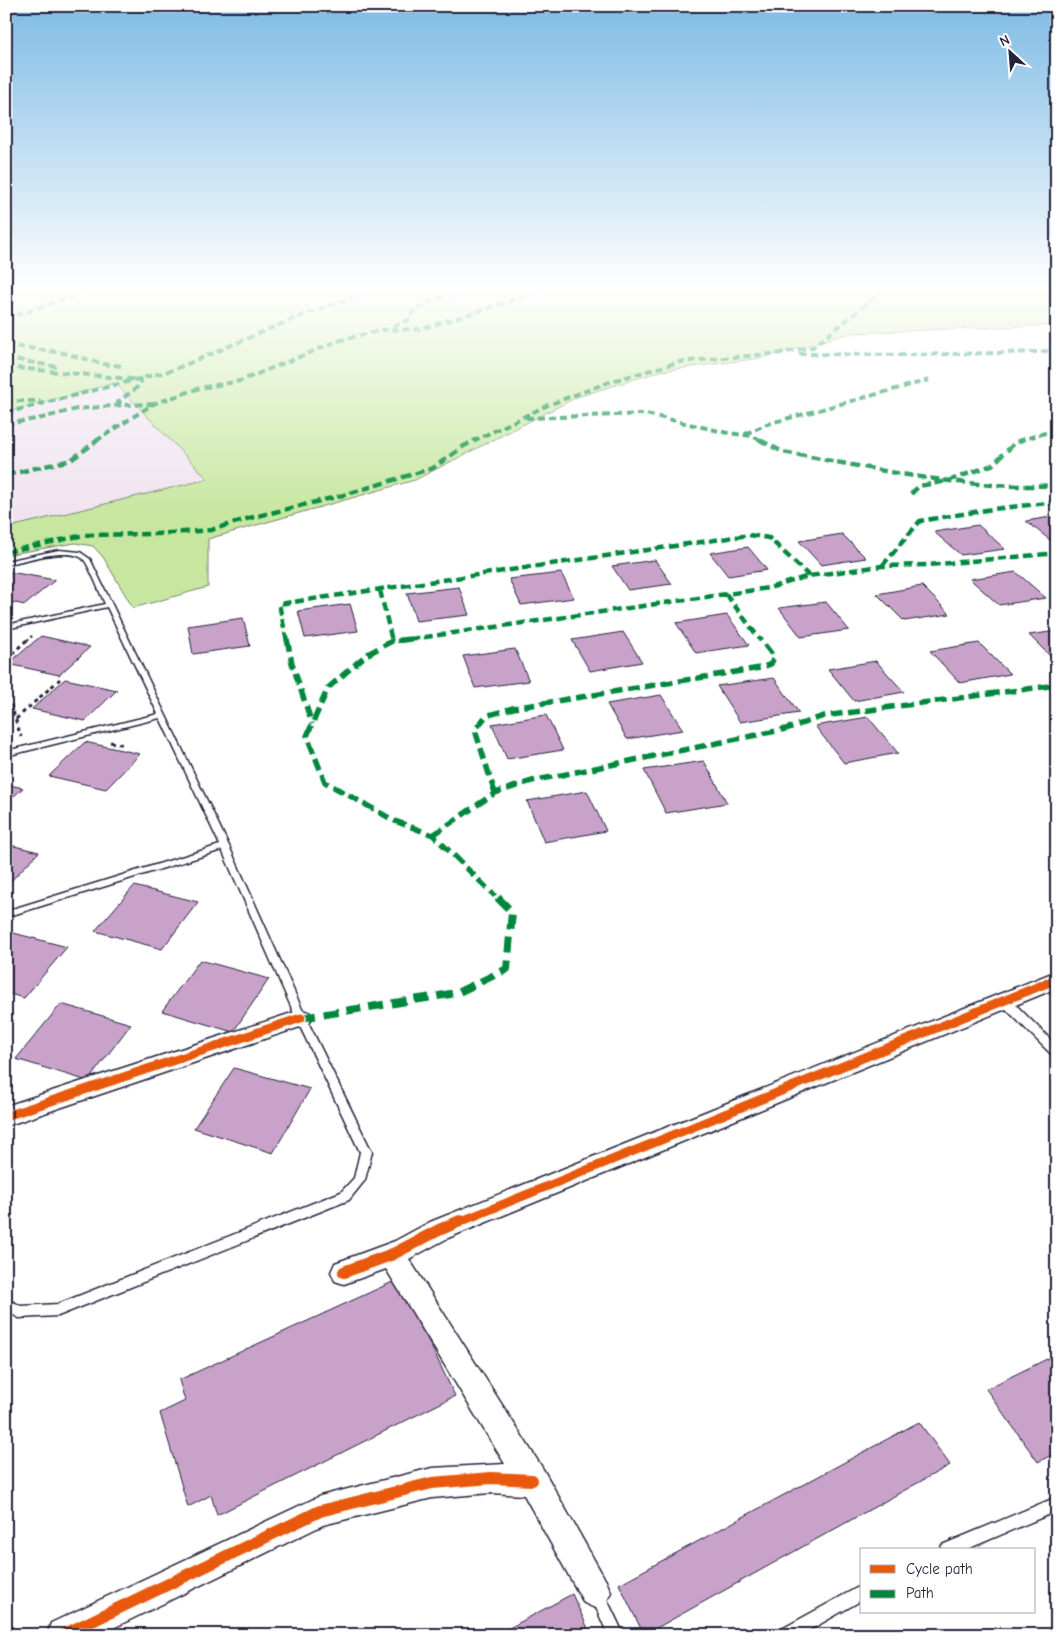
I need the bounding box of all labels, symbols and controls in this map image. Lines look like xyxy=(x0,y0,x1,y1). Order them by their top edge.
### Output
north arrow xyxy=(986,28,1036,78)
text: N xyxy=(997,31,1012,50)
legend xyxy=(860,1548,1036,1614)
text: Cycle path xyxy=(906,1560,973,1578)
text: Path xyxy=(906,1584,934,1602)

